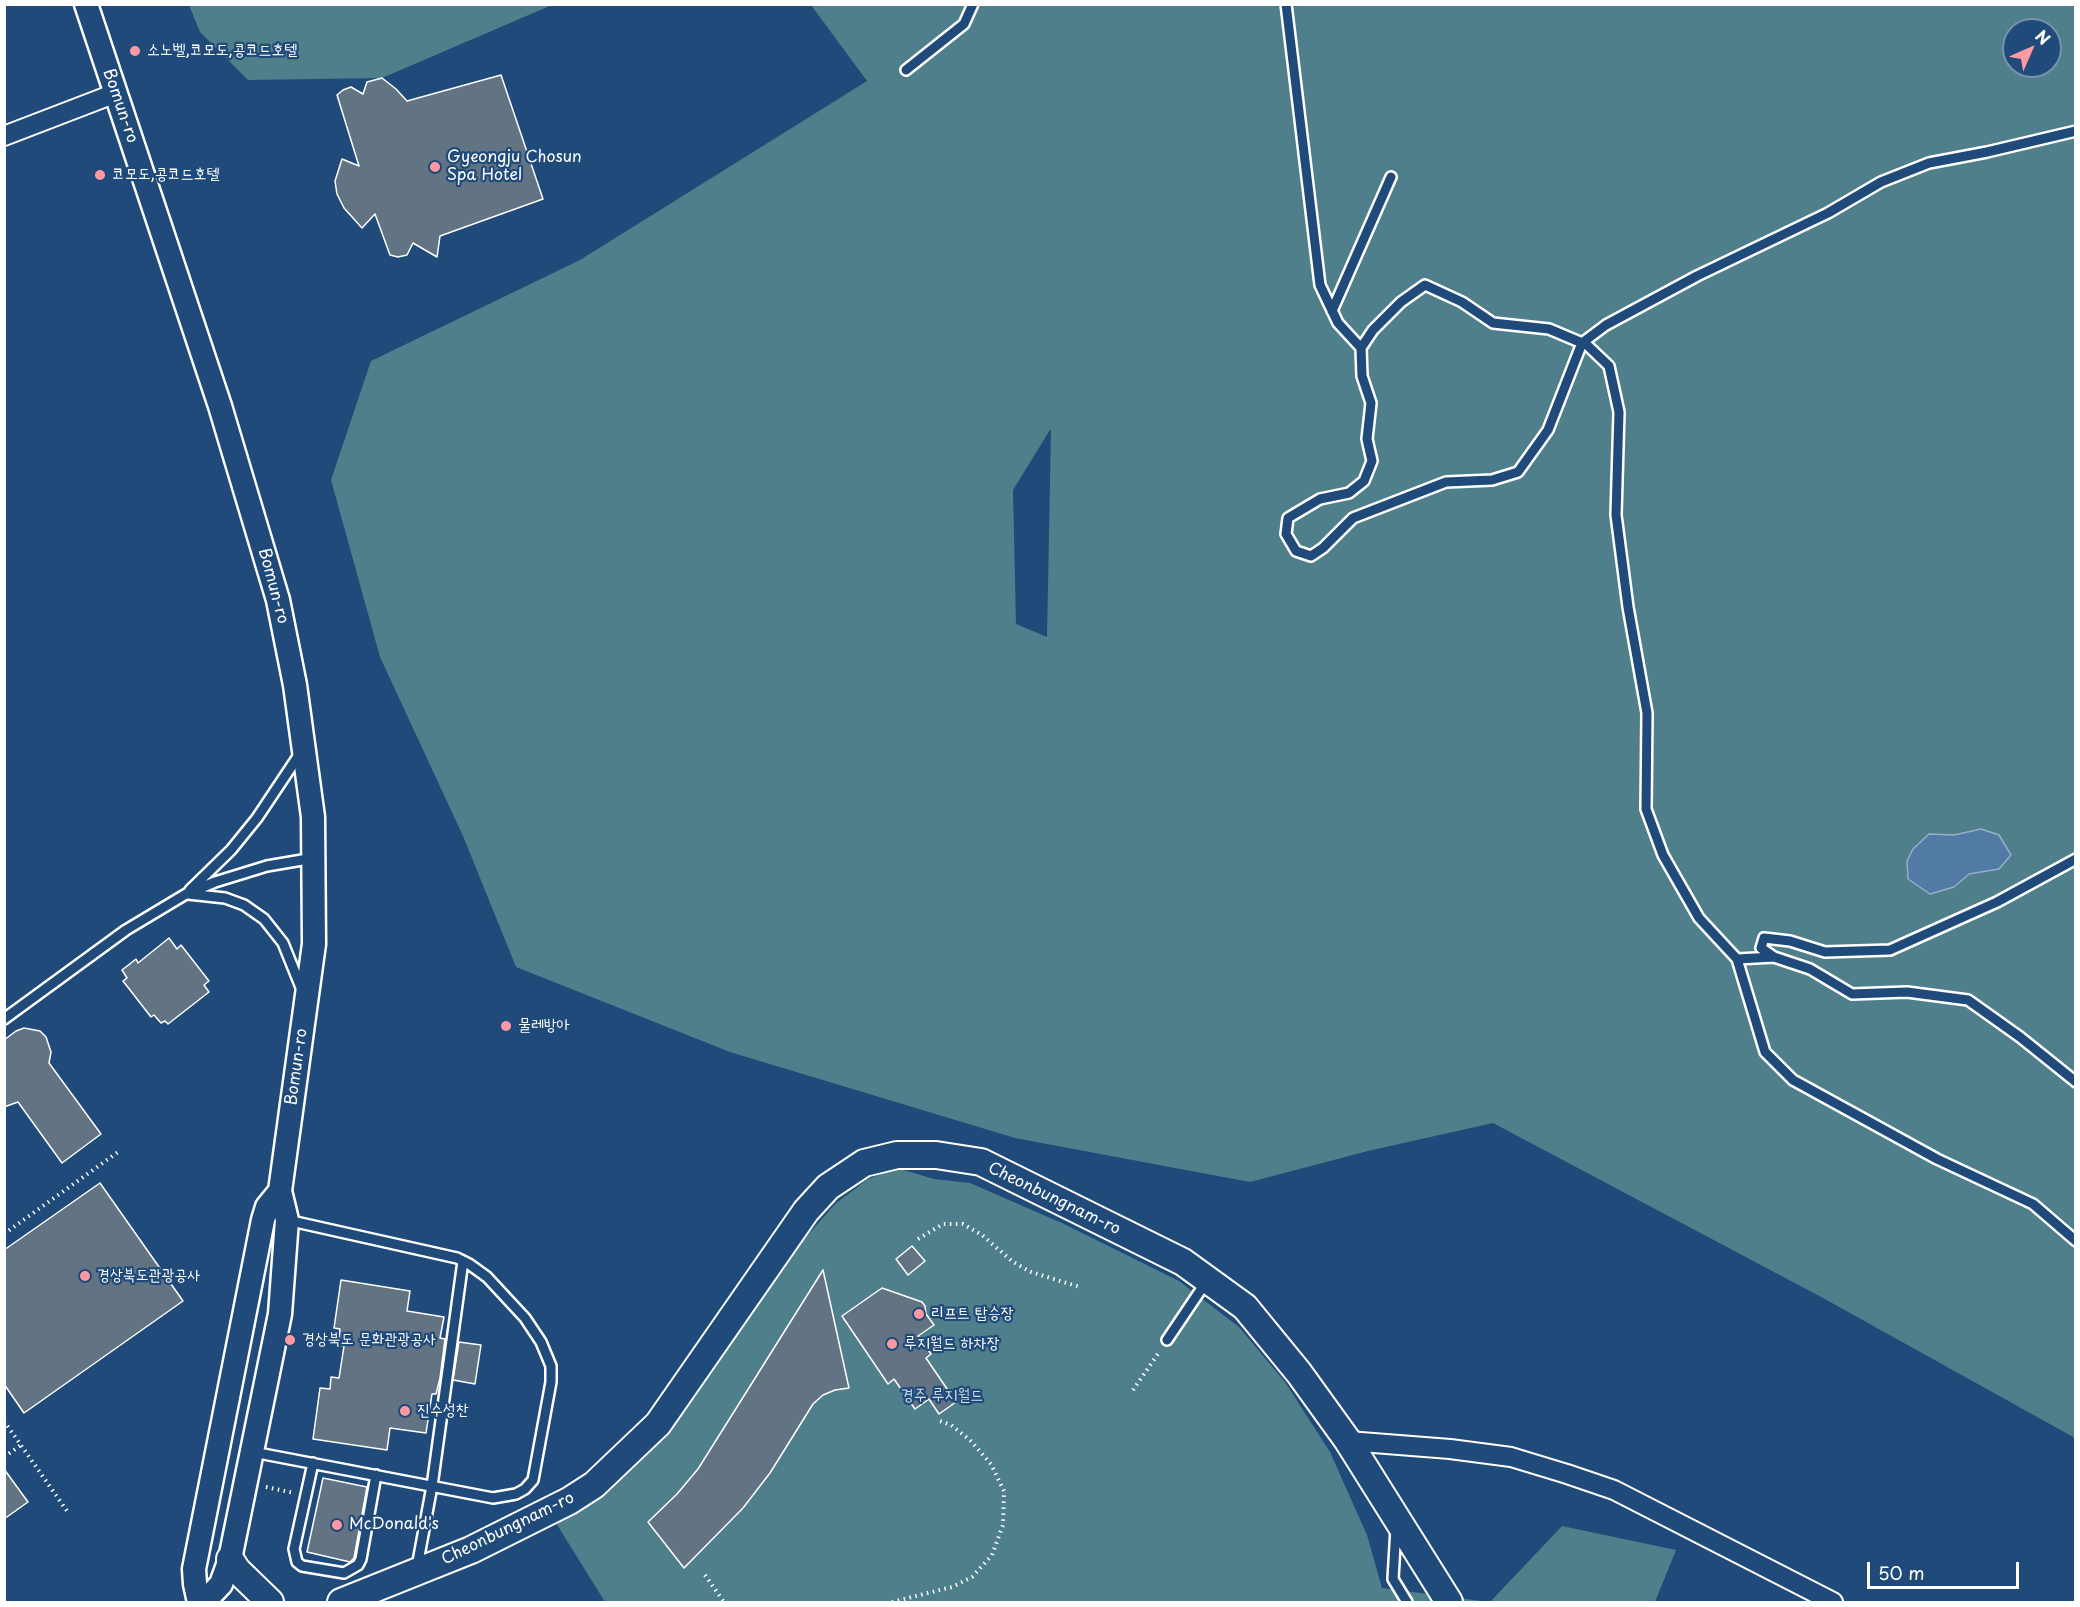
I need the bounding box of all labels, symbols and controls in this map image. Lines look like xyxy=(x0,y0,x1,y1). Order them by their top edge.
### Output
north arrow xyxy=(2002,18,2062,78)
text: N xyxy=(2030,24,2056,50)
place label: 소노벨,코모도,콩코드호텔 xyxy=(147,41,297,61)
marker: 소노벨,코모도,콩코드호텔 xyxy=(128,44,142,58)
street label: Bomun-ro xyxy=(98,66,142,146)
place label: Gyeongju Chosun Spa Hotel xyxy=(447,148,582,186)
marker: Gyeongju Chosun Spa Hotel xyxy=(428,160,442,174)
place label: 코모도,콩코드호텔 xyxy=(112,165,219,185)
marker: 코모도,콩코드호텔 xyxy=(93,168,107,182)
street label: Bomun-ro xyxy=(254,546,292,626)
place label: 물레방아 xyxy=(518,1016,570,1036)
marker: 물레방아 xyxy=(499,1019,513,1033)
street label: Bomun-ro xyxy=(282,1027,312,1107)
street label: Cheonbungnam-ro xyxy=(985,1159,1123,1239)
place label: 경상북도관광공사 xyxy=(97,1266,200,1286)
marker: 경상북도관광공사 xyxy=(78,1269,92,1283)
place label: 리프트 탑승장 xyxy=(931,1304,1013,1324)
marker: 리프트 탑승장 xyxy=(912,1307,926,1321)
place label: 경상북도 문화관광공사 xyxy=(302,1330,436,1350)
marker: 경상북도 문화관광공사 xyxy=(283,1333,297,1347)
place label: 루지월드 하차장 xyxy=(904,1334,999,1354)
marker: 루지월드 하차장 xyxy=(885,1337,899,1351)
park label: 경주 루지월드 xyxy=(901,1386,983,1406)
place label: 진수성찬 xyxy=(417,1401,468,1421)
marker: 진수성찬 xyxy=(398,1404,412,1418)
street label: Cheonbungnam-ro xyxy=(439,1489,577,1569)
place label: McDonald's xyxy=(349,1515,439,1535)
marker: McDonald's xyxy=(330,1518,344,1532)
scale bar xyxy=(1870,1550,2022,1588)
text: 50 m xyxy=(1878,1559,1925,1586)

